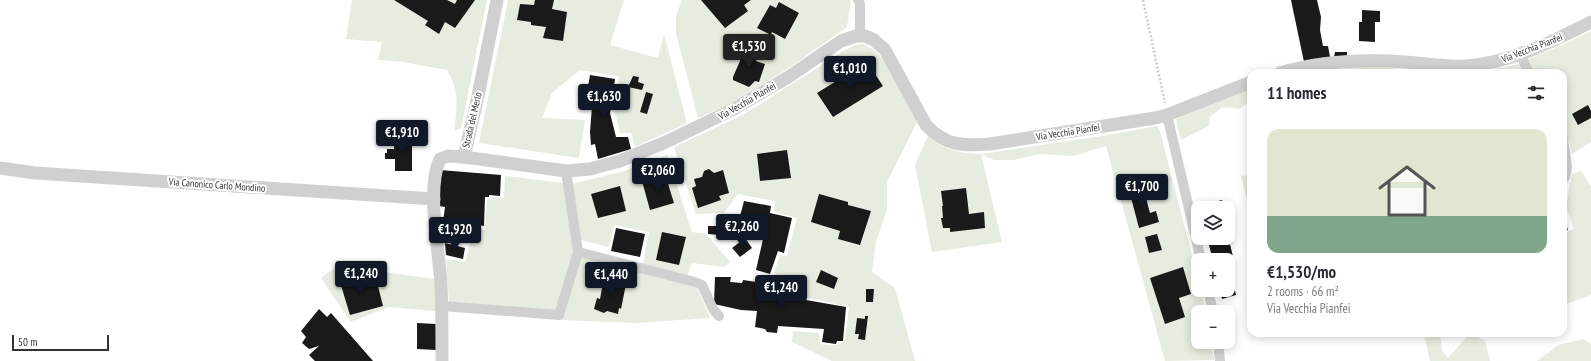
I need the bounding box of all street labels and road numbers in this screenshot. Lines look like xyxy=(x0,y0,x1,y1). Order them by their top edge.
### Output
street label: Via Vecchia Pianfei xyxy=(1499,30,1564,66)
street label: Via Vecchia Pianfei xyxy=(715,79,778,123)
street label: Strada del Merlo xyxy=(459,91,485,149)
street label: Via Vecchia Pianfei xyxy=(1034,121,1101,144)
street label: Via Canonico Carlo Mondino xyxy=(167,175,266,195)

